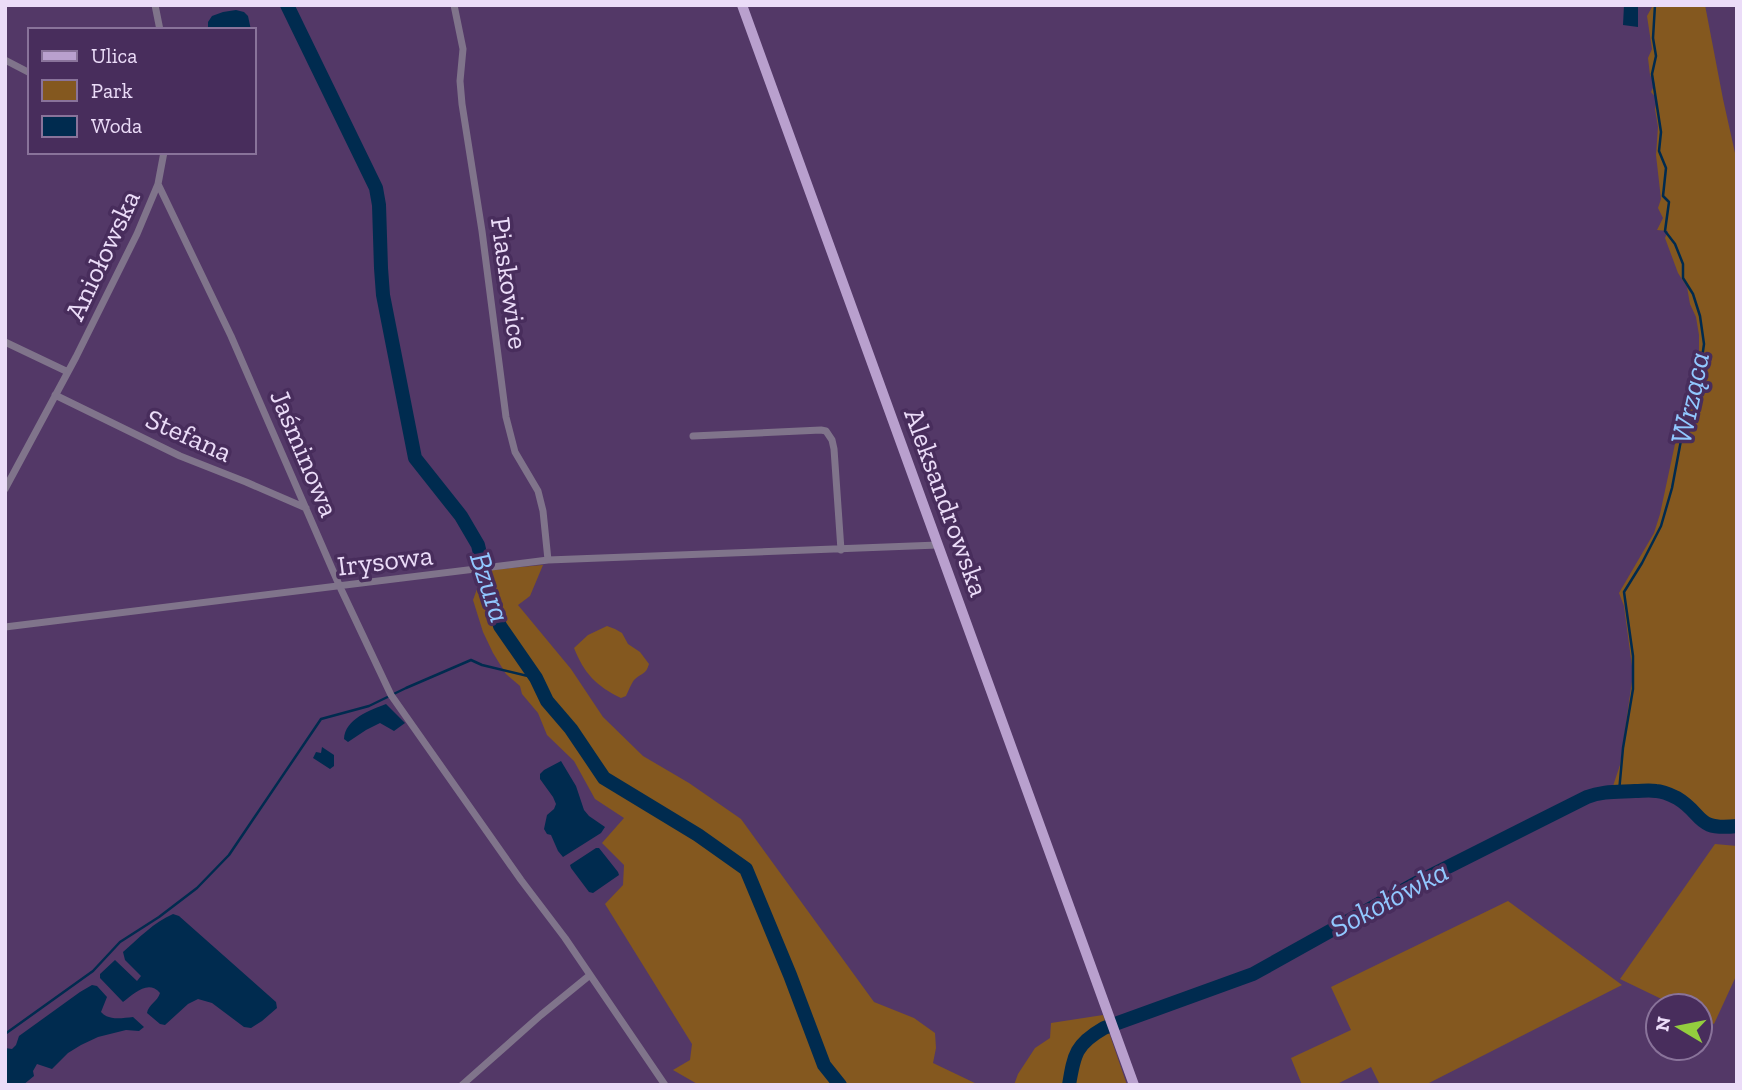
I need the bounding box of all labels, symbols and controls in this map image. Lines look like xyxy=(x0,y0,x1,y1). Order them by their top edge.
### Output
legend xyxy=(28,28,256,154)
text: Ulica xyxy=(91,43,137,68)
text: Park xyxy=(91,78,133,103)
text: Woda xyxy=(91,113,142,138)
street label: Aniołowska xyxy=(58,185,147,325)
street label: Piaskowice xyxy=(484,215,535,351)
water label: Wrząca xyxy=(1663,349,1717,447)
street label: Jaśminowa xyxy=(263,385,346,522)
street label: Stefana xyxy=(141,402,237,469)
street label: Aleksandrowska xyxy=(897,404,996,601)
street label: Irysowa xyxy=(335,538,435,583)
water label: Bzura xyxy=(462,547,518,627)
water label: Sokołówka xyxy=(1324,853,1454,945)
north arrow xyxy=(1644,992,1714,1062)
text: N xyxy=(1650,1015,1675,1033)

